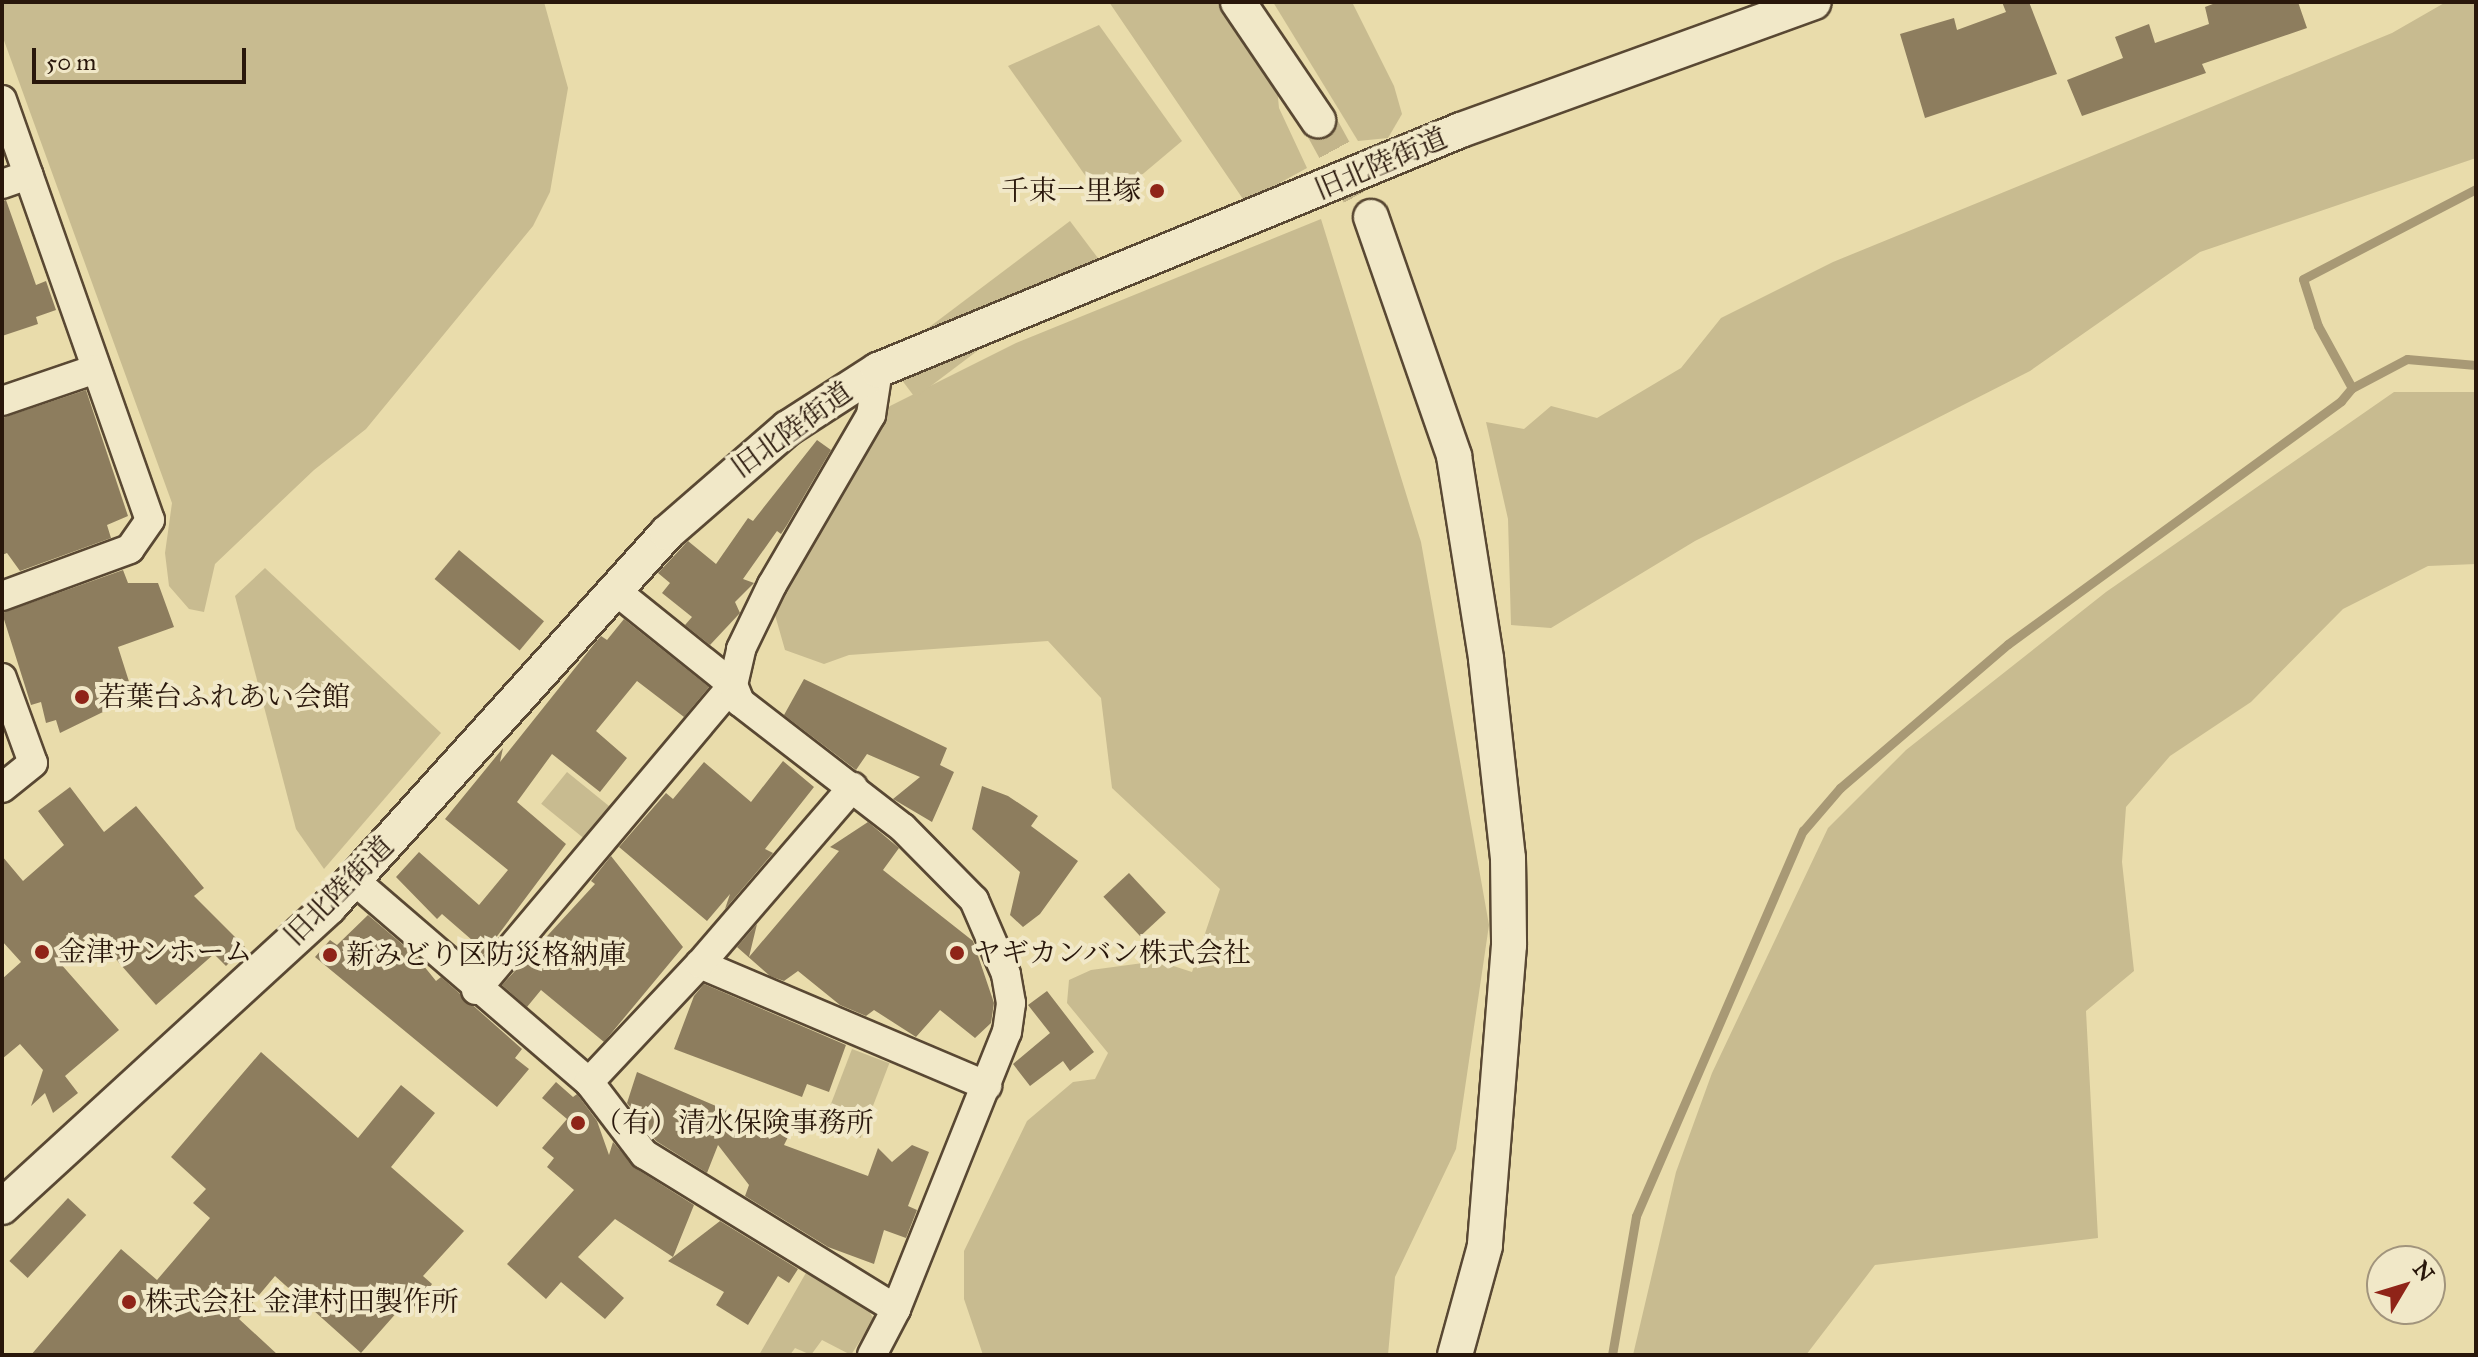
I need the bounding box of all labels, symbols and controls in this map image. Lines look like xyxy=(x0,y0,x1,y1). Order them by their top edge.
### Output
scale bar xyxy=(36,32,250,82)
text: 50 m xyxy=(46,47,96,77)
street label: 旧北陸街道 xyxy=(1310,121,1452,207)
place label: 千束一里塚 xyxy=(1001,174,1141,208)
marker: 千束一里塚 xyxy=(1148,182,1166,200)
street label: 旧北陸街道 xyxy=(725,375,859,485)
place label: 若葉台ふれあい会館 xyxy=(98,680,350,714)
marker: 若葉台ふれあい会館 xyxy=(73,688,91,706)
street label: 旧北陸街道 xyxy=(278,830,400,952)
place label: 金津サンホーム xyxy=(58,935,254,969)
place label: ヤギカンバン株式会社 xyxy=(973,936,1253,970)
place label: 新みどり区防災格納庫 xyxy=(346,938,626,972)
marker: 金津サンホーム xyxy=(33,943,51,961)
marker: ヤギカンバン株式会社 xyxy=(948,944,966,962)
marker: 新みどり区防災格納庫 xyxy=(321,946,339,964)
place label: （有）清水保険事務所 xyxy=(594,1106,874,1140)
marker: （有）清水保険事務所 xyxy=(569,1114,587,1132)
north arrow xyxy=(2366,1245,2446,1325)
text: N xyxy=(2407,1255,2440,1287)
place label: 株式会社 金津村田製作所 xyxy=(145,1285,459,1319)
marker: 株式会社 金津村田製作所 xyxy=(120,1293,138,1311)

